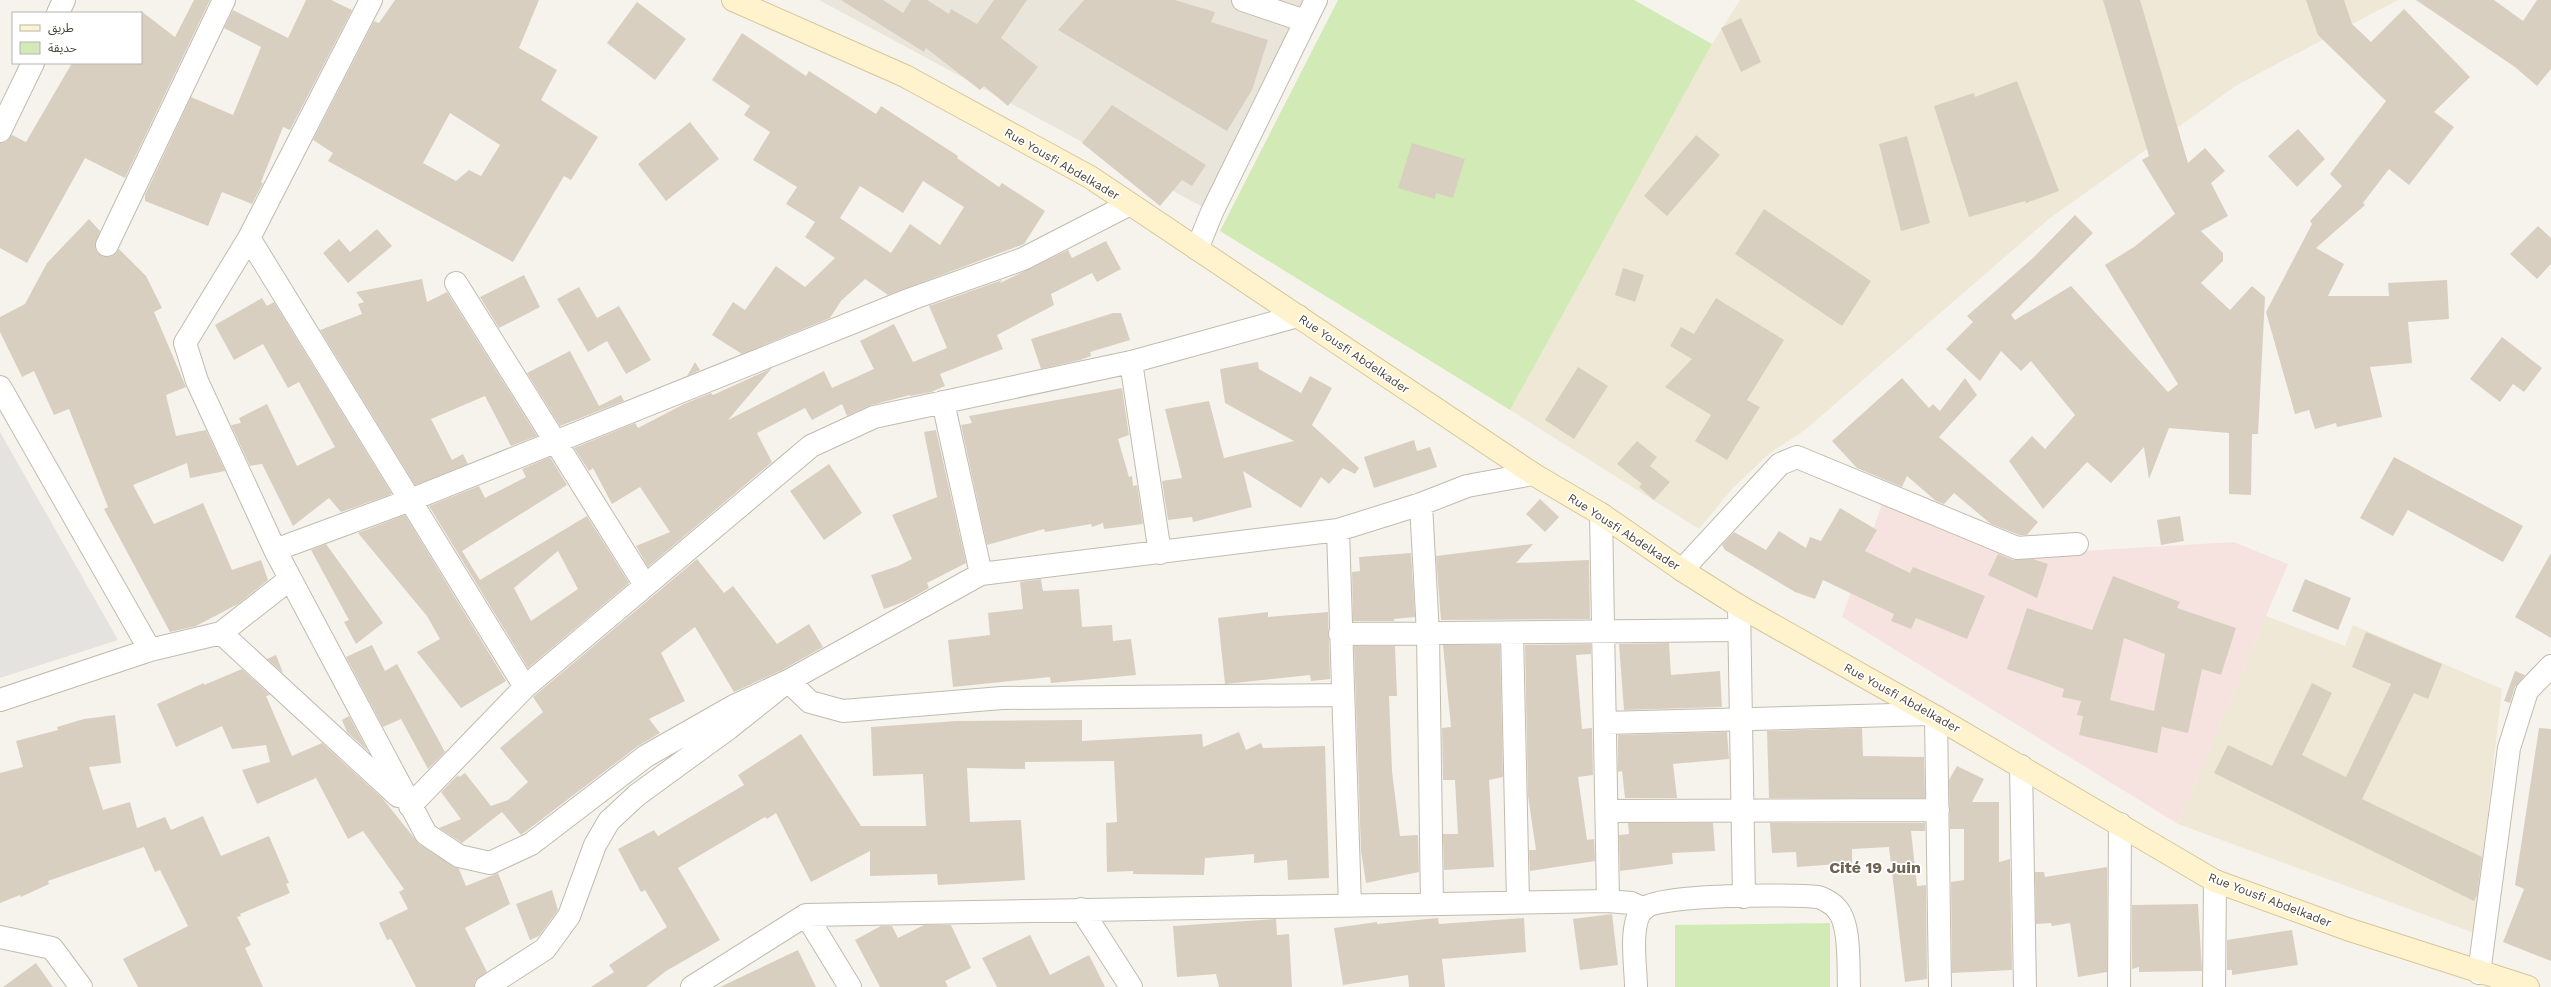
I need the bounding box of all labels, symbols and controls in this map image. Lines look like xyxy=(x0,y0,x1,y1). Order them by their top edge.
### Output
legend xyxy=(12,12,142,64)
text: طريق xyxy=(48,21,74,36)
text: حديقة xyxy=(48,41,77,55)
street label: Rue Yousfi Abdelkader xyxy=(1002,125,1122,203)
street label: Rue Yousfi Abdelkader xyxy=(1296,312,1412,396)
street label: Rue Yousfi Abdelkader xyxy=(1565,491,1683,573)
street label: Rue Yousfi Abdelkader xyxy=(1841,660,1963,736)
district label: Cité 19 Juin xyxy=(1829,858,1921,877)
street label: Rue Yousfi Abdelkader xyxy=(2207,870,2334,930)

